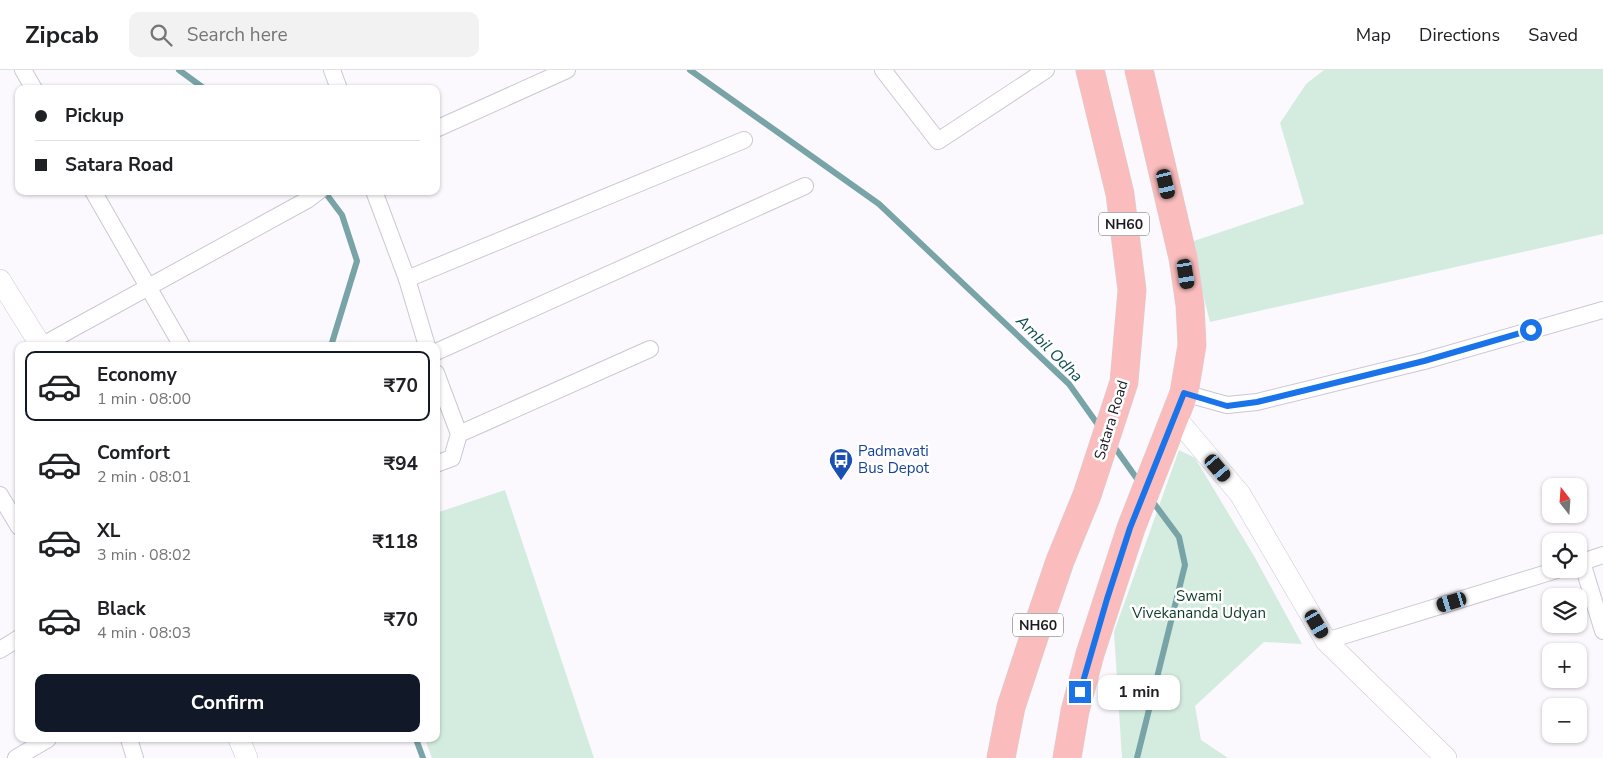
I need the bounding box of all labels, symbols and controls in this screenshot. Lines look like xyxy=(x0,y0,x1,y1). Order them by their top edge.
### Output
search box xyxy=(129,12,479,57)
text: Zipcab xyxy=(25,19,99,51)
icon: search xyxy=(147,21,175,49)
text: Search here xyxy=(187,22,288,48)
text: Map xyxy=(1356,23,1391,47)
text: Directions xyxy=(1419,23,1500,47)
text: Saved xyxy=(1528,23,1578,47)
text: Pickup xyxy=(65,103,124,129)
text: Satara Road xyxy=(65,152,173,178)
car xyxy=(1155,168,1176,200)
road number: NH60 xyxy=(1099,212,1149,236)
car xyxy=(1176,258,1195,290)
water label: Ambil Odha xyxy=(1010,310,1088,387)
route start xyxy=(1520,319,1542,341)
text: Economy xyxy=(97,362,177,388)
icon: car xyxy=(37,364,82,409)
text: ₹70 xyxy=(384,373,418,399)
street label: Satara Road xyxy=(1089,378,1133,462)
text: 1 min · 08:00 xyxy=(97,388,191,410)
text: Comfort xyxy=(97,440,170,466)
place label: Padmavati Bus Depot xyxy=(858,441,930,478)
icon: car xyxy=(37,442,82,487)
bus stop icon: Padmavati Bus Depot xyxy=(828,447,854,481)
text: ₹94 xyxy=(384,451,418,477)
car xyxy=(1202,452,1233,484)
text: 2 min · 08:01 xyxy=(97,466,191,488)
north arrow xyxy=(1542,478,1588,522)
map controls xyxy=(1542,478,1587,743)
text: XL xyxy=(97,518,120,544)
icon: car xyxy=(37,520,82,565)
text: ₹118 xyxy=(372,529,418,555)
button: locate xyxy=(1542,533,1587,578)
text: 3 min · 08:02 xyxy=(97,544,191,566)
park label: Swami Vivekananda Udyan xyxy=(1131,586,1266,623)
button: layers xyxy=(1542,588,1587,633)
car xyxy=(1435,590,1468,614)
text: Black xyxy=(97,596,146,622)
icon: car xyxy=(37,598,82,643)
text: ₹70 xyxy=(384,607,418,633)
car xyxy=(1303,607,1330,641)
road number: NH60 xyxy=(1013,614,1063,636)
text: 4 min · 08:03 xyxy=(97,622,191,644)
button: + xyxy=(1542,643,1587,688)
button: Confirm xyxy=(35,674,420,732)
callout: 1 min xyxy=(1098,674,1180,710)
route end xyxy=(1069,681,1091,703)
text: 1 min xyxy=(1118,681,1160,703)
button: − xyxy=(1542,698,1587,743)

